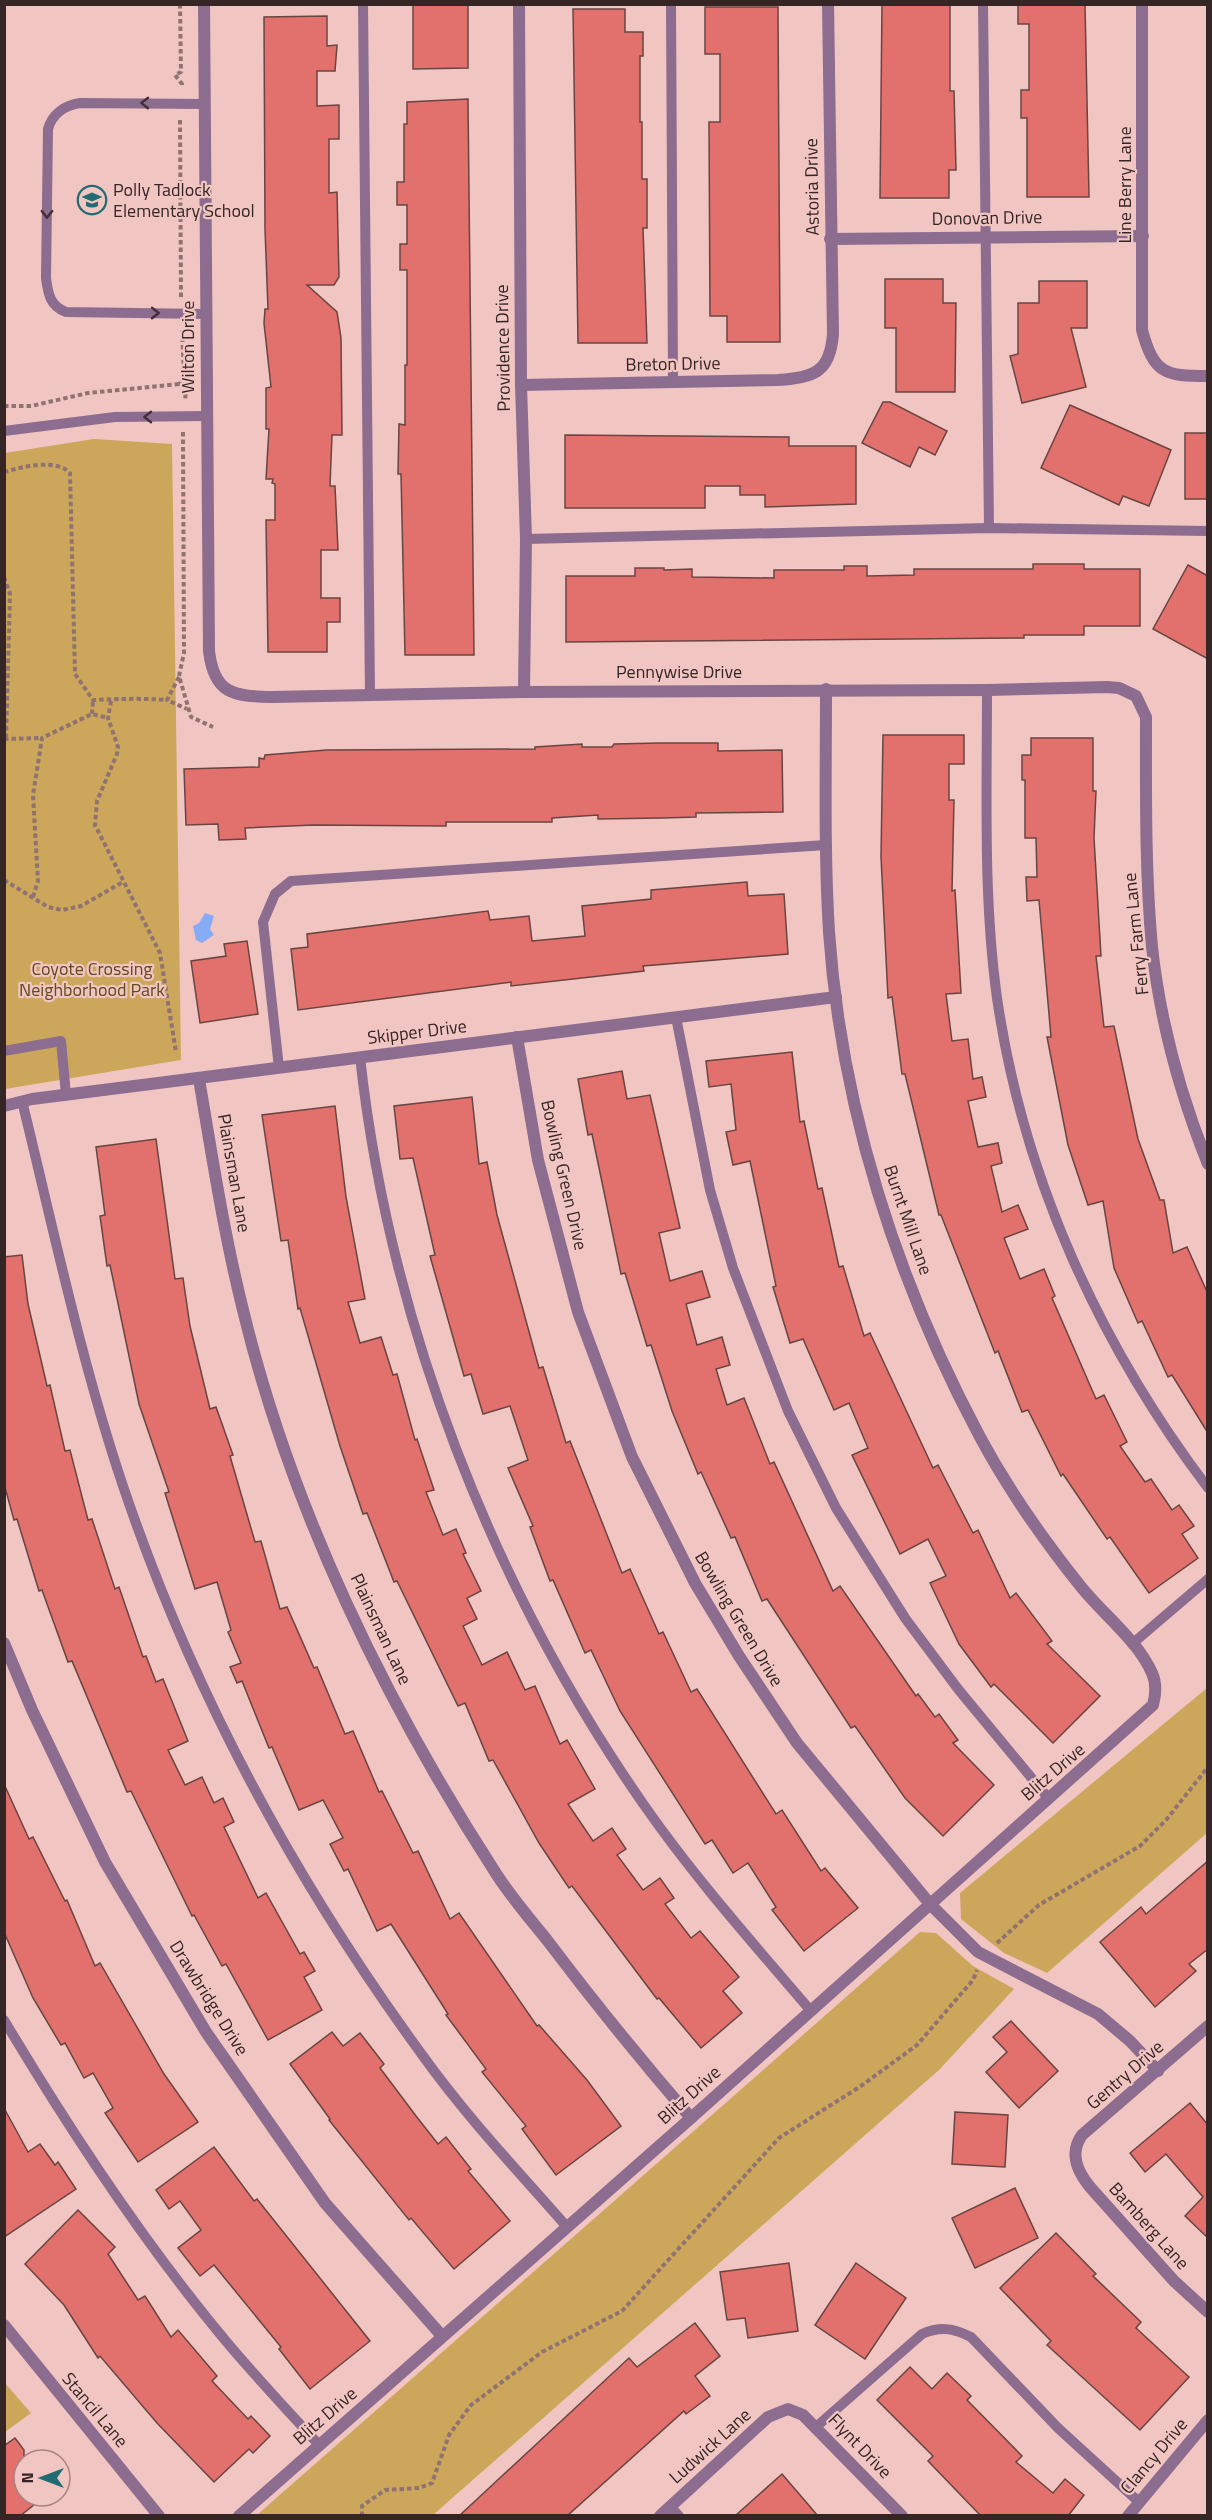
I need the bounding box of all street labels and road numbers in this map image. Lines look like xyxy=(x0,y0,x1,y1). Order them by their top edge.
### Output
street label: Line Berry Lane xyxy=(1111,127,1138,243)
street label: Astoria Drive xyxy=(797,138,826,236)
street label: Donovan Drive xyxy=(931,203,1043,232)
street label: Providence Drive xyxy=(488,284,517,412)
street label: Wilton Drive xyxy=(174,301,201,393)
street label: Breton Drive xyxy=(625,349,721,378)
street label: Pennywise Drive xyxy=(616,658,742,685)
street label: Ferry Farm Lane xyxy=(1116,872,1155,997)
street label: Skipper Drive xyxy=(366,1012,468,1051)
street label: Bowling Green Drive xyxy=(534,1097,595,1253)
street label: Plainsman Lane xyxy=(211,1112,258,1234)
street label: Burnt Mill Lane xyxy=(877,1161,940,1278)
street label: Bowling Green Drive xyxy=(688,1546,791,1691)
street label: Plainsman Lane xyxy=(344,1569,419,1689)
street label: Blitz Drive xyxy=(1015,1736,1091,1807)
street label: Drawbridge Drive xyxy=(163,1935,256,2061)
street label: Gentry Drive xyxy=(1080,2033,1169,2116)
street label: Blitz Drive xyxy=(651,2059,726,2130)
street label: Bamberg Lane xyxy=(1103,2176,1196,2275)
street label: Stancil Lane xyxy=(56,2366,135,2453)
street label: Blitz Drive xyxy=(287,2380,363,2451)
street label: Ludwick Lane xyxy=(663,2401,757,2490)
street label: Flynt Drive xyxy=(822,2407,898,2484)
street label: Clancy Drive xyxy=(1114,2412,1194,2500)

